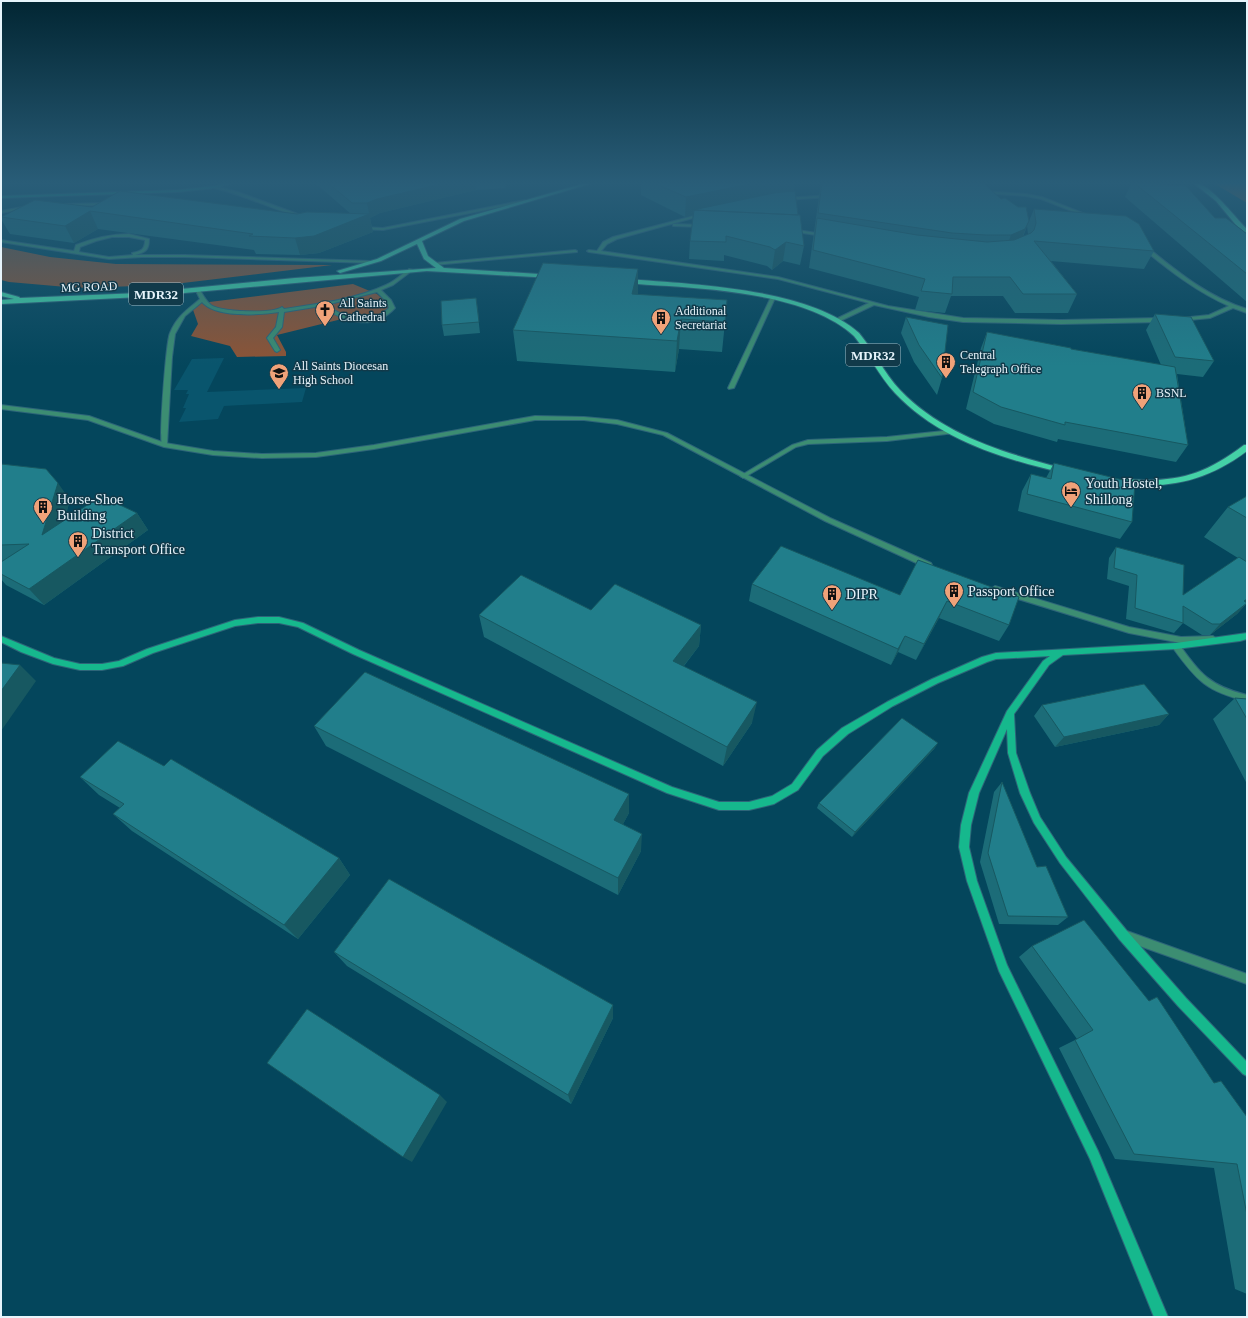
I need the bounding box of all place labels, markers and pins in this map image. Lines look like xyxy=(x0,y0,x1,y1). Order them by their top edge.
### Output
place label: All Saints Cathedral xyxy=(339,296,387,324)
church icon: All Saints Cathedral xyxy=(314,299,336,327)
place label: Additional Secretariat xyxy=(675,304,727,332)
building icon: Additional Secretariat xyxy=(650,307,672,335)
place label: Central Telegraph Office xyxy=(960,348,1041,376)
building icon: Central Telegraph Office xyxy=(935,351,957,379)
place label: All Saints Diocesan High School xyxy=(293,359,388,387)
school or university icon: All Saints Diocesan High School xyxy=(268,362,290,390)
building icon: BSNL xyxy=(1131,382,1153,410)
place label: BSNL xyxy=(1156,386,1187,400)
place label: Youth Hostel, Shillong xyxy=(1085,476,1162,507)
hotel icon: Youth Hostel, Shillong xyxy=(1060,480,1082,508)
place label: Horse-Shoe Building xyxy=(57,492,123,523)
building icon: Horse-Shoe Building xyxy=(32,496,54,524)
place label: District Transport Office xyxy=(92,526,185,557)
building icon: District Transport Office xyxy=(67,530,89,558)
building icon: Passport Office xyxy=(943,580,965,608)
building icon: DIPR xyxy=(821,583,843,611)
place label: Passport Office xyxy=(968,584,1054,599)
place label: DIPR xyxy=(846,587,879,602)

